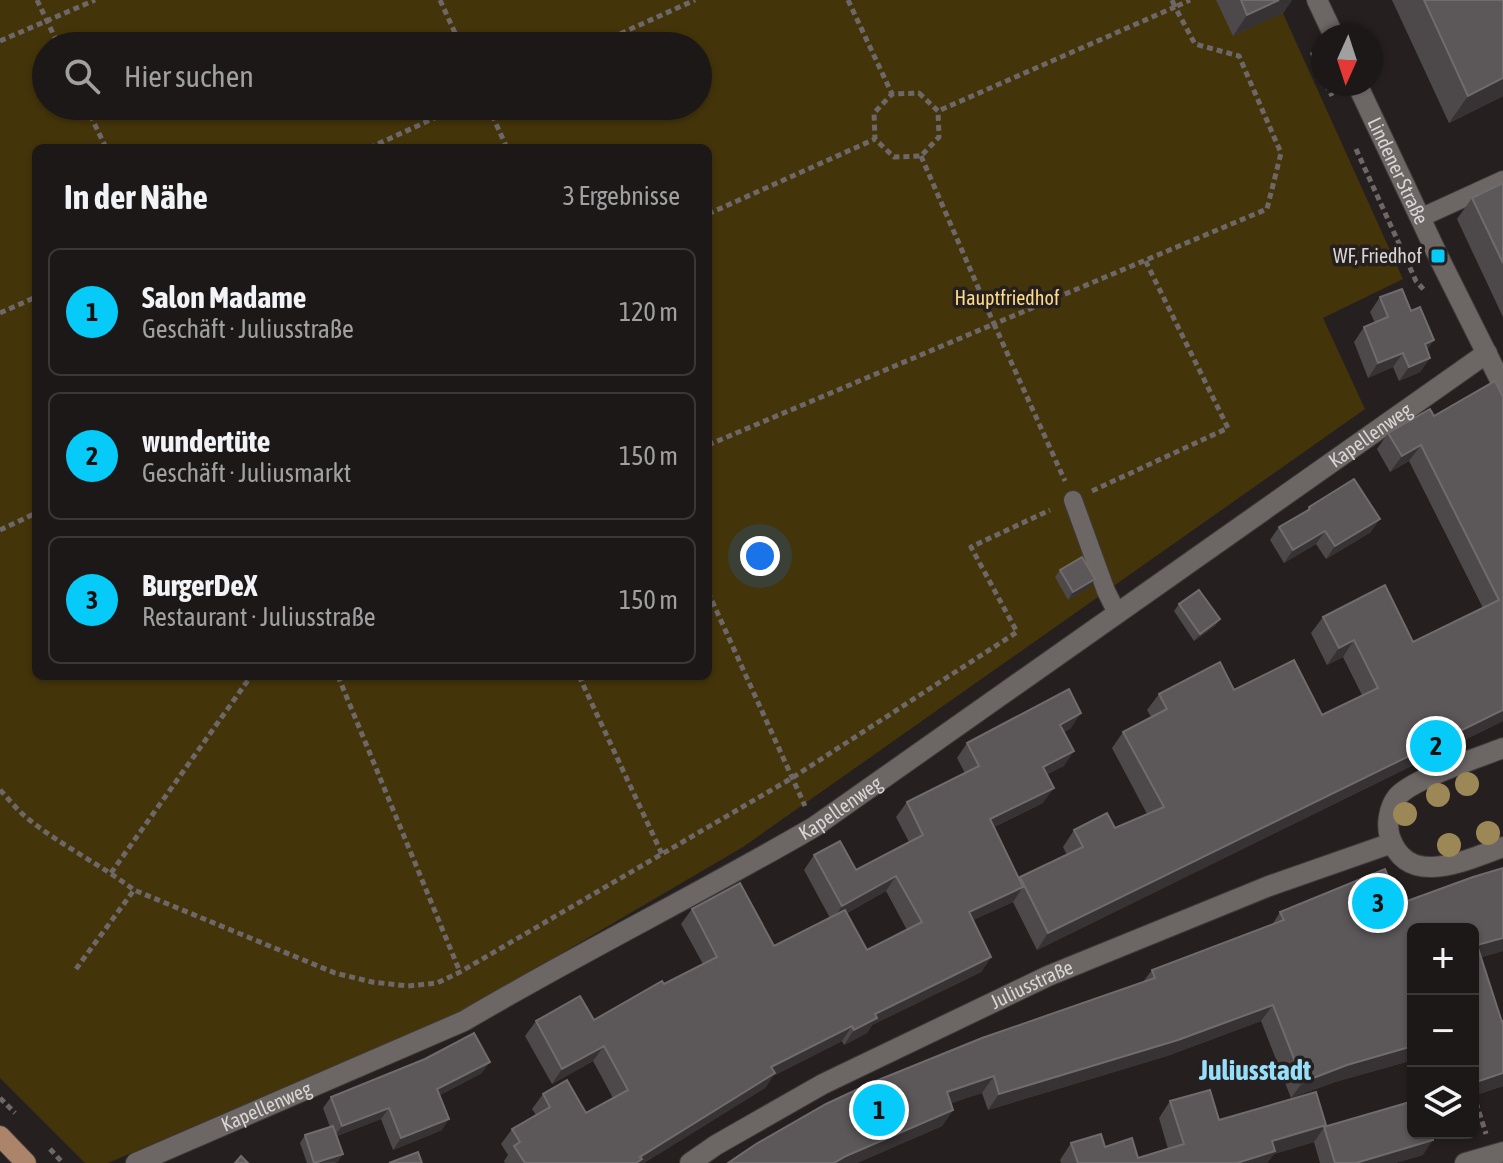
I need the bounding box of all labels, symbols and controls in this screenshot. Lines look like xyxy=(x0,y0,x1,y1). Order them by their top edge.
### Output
north arrow xyxy=(1311,24,1383,96)
search box xyxy=(32,32,712,120)
icon: search xyxy=(60,54,104,98)
text: Hier suchen xyxy=(124,59,254,93)
street label: Lindener Straße xyxy=(1363,113,1433,228)
text: In der Nähe xyxy=(64,177,208,216)
text: 3 Ergebnisse xyxy=(563,181,680,211)
place label: WF, Friedhof xyxy=(1333,244,1422,267)
marker: WF, Friedhof xyxy=(1429,247,1447,265)
text: Salon Madame xyxy=(142,280,306,314)
park label: Hauptfriedhof xyxy=(955,286,1060,309)
text: 1 xyxy=(86,297,98,327)
text: 120 m xyxy=(619,297,678,327)
text: Geschäft · Juliusstraße xyxy=(142,314,354,344)
street label: Kapellenweg xyxy=(1324,398,1416,472)
text: wundertüte xyxy=(142,424,270,458)
text: 2 xyxy=(86,441,98,471)
text: 150 m xyxy=(619,441,678,471)
text: Geschäft · Juliusmarkt xyxy=(142,458,351,488)
your location xyxy=(740,536,780,576)
text: BurgerDeX xyxy=(142,568,257,602)
text: 3 xyxy=(86,585,98,615)
text: 150 m xyxy=(619,585,678,615)
text: Restaurant · Juliusstraße xyxy=(142,602,376,632)
pin: 2 xyxy=(1410,716,1462,776)
street label: Kapellenweg xyxy=(795,771,886,844)
pin: 3 xyxy=(1352,873,1404,933)
map controls xyxy=(1407,923,1479,1139)
button: + xyxy=(1407,923,1479,995)
street label: Juliusstraße xyxy=(986,955,1076,1013)
button: − xyxy=(1407,995,1479,1067)
district label: Juliusstadt xyxy=(1198,1054,1311,1086)
button: layers xyxy=(1407,1067,1479,1139)
street label: Kapellenweg xyxy=(218,1076,315,1136)
pin: 1 xyxy=(853,1080,905,1140)

